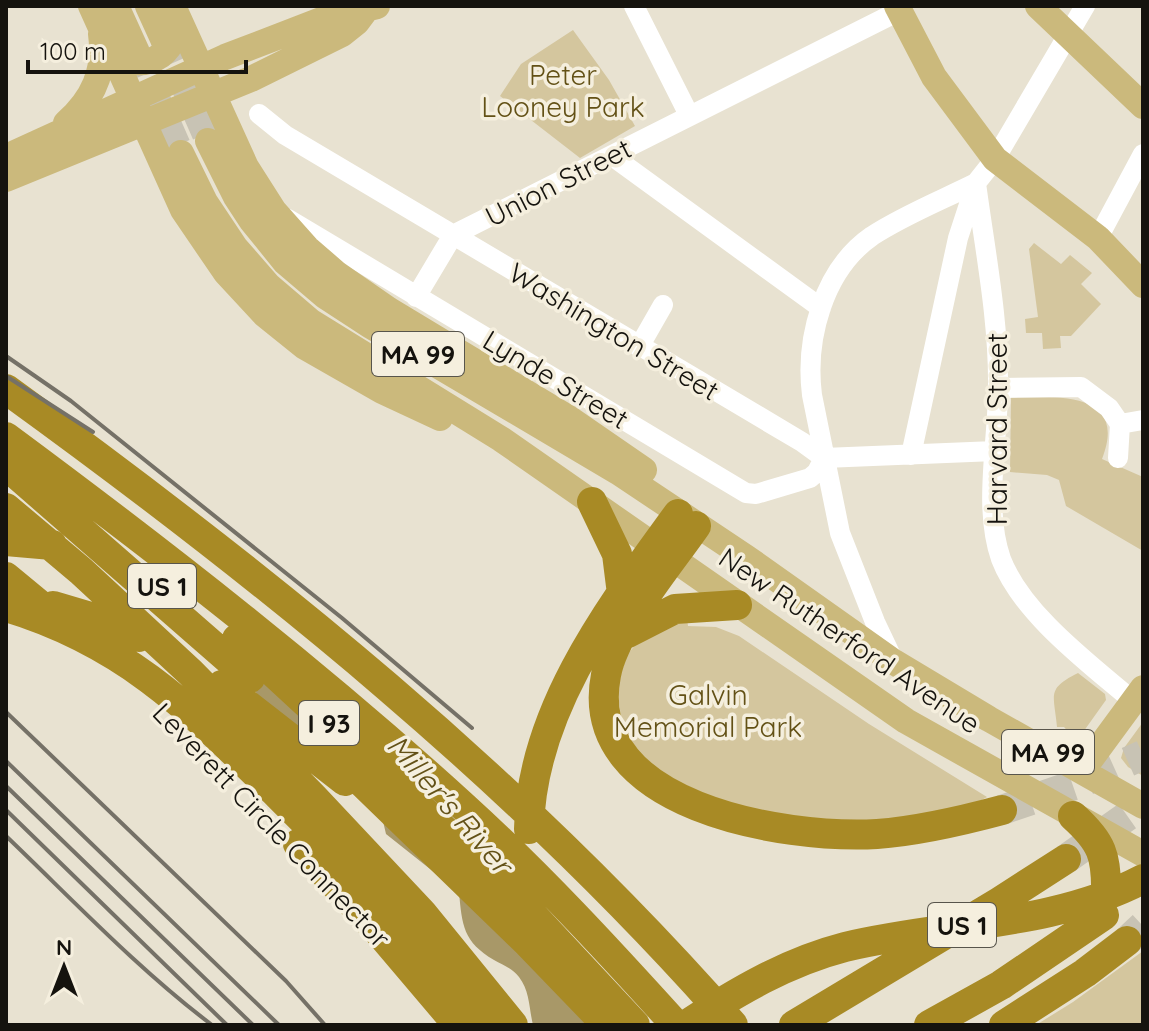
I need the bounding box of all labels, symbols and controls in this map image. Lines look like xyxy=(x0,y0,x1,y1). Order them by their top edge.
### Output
scale bar xyxy=(28,24,246,74)
text: 100 m xyxy=(40,36,106,66)
park label: Peter Looney Park xyxy=(481,57,645,124)
street label: Union Street xyxy=(479,130,637,234)
street label: Washington Street xyxy=(503,254,725,408)
street label: Lynde Street xyxy=(477,322,635,436)
road number: MA 99 xyxy=(372,332,464,376)
street label: Harvard Street xyxy=(979,333,1014,525)
street label: New Rutherford Avenue xyxy=(713,539,987,741)
road number: US 1 xyxy=(128,564,196,608)
park label: Galvin Memorial Park xyxy=(614,677,802,744)
street label: Leverett Circle Connector xyxy=(146,695,398,955)
road number: I 93 xyxy=(299,701,359,745)
water label: Miller's River xyxy=(379,727,523,884)
road number: MA 99 xyxy=(1002,730,1094,774)
road number: US 1 xyxy=(928,903,996,947)
north arrow xyxy=(24,927,104,1007)
text: N xyxy=(56,933,72,961)

